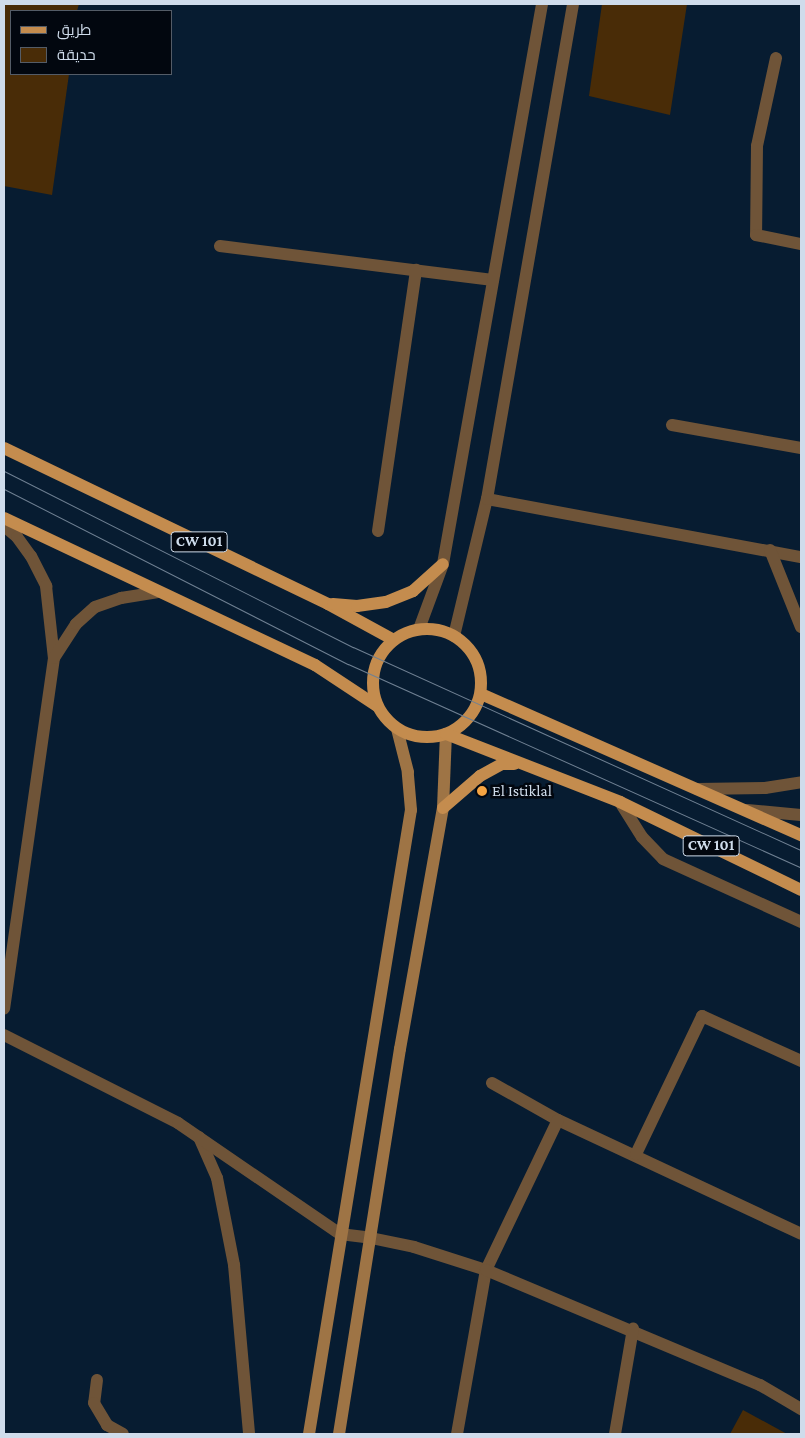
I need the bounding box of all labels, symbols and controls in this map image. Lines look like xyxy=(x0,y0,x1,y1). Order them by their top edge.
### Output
legend xyxy=(10,10,172,75)
text: طريق xyxy=(57,22,91,38)
text: حديقة xyxy=(57,47,96,63)
road number: CW 101 xyxy=(170,530,228,554)
place label: El Istiklal xyxy=(492,781,552,801)
marker: El Istiklal xyxy=(476,785,488,797)
road number: CW 101 xyxy=(682,834,740,858)

